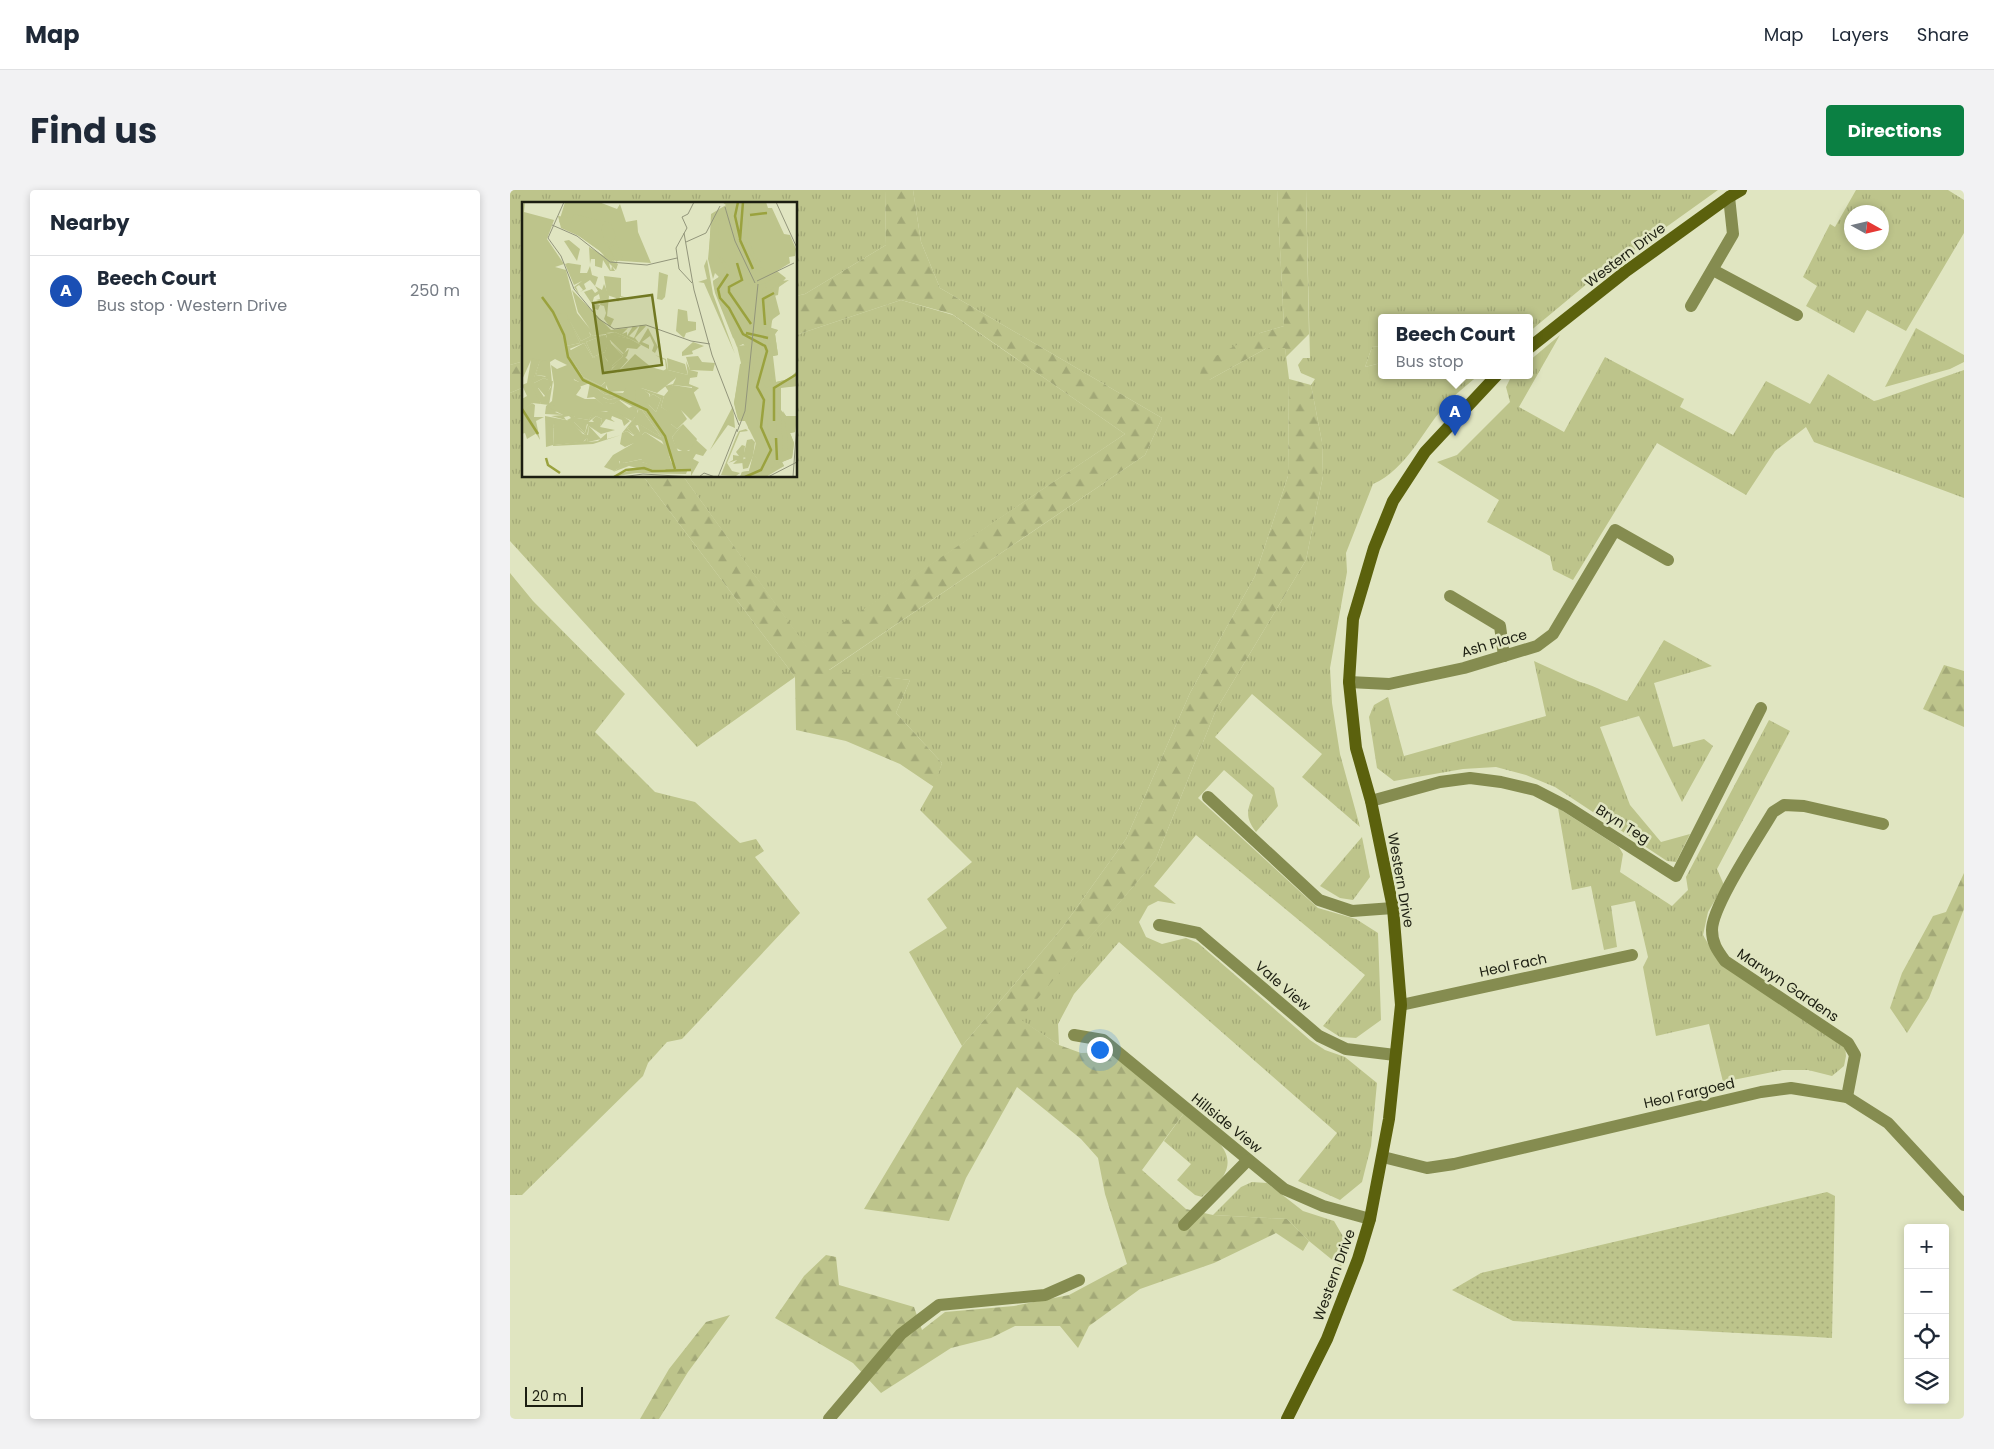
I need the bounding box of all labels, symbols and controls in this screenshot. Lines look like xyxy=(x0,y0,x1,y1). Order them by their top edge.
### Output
text: Map xyxy=(25,18,80,51)
text: Map xyxy=(1764,22,1804,47)
text: Layers xyxy=(1832,22,1889,47)
text: Share xyxy=(1917,22,1969,47)
button: Directions xyxy=(1826,105,1964,156)
text: Find us xyxy=(30,106,157,155)
inset map xyxy=(522,202,798,478)
north arrow xyxy=(1844,205,1889,250)
text: Nearby xyxy=(50,208,130,237)
street label: Western Drive xyxy=(1580,218,1670,292)
text: Beech Court xyxy=(97,265,217,292)
text: A xyxy=(60,279,72,302)
text: 250 m xyxy=(410,279,460,302)
text: Bus stop · Western Drive xyxy=(97,294,287,317)
popup xyxy=(1378,314,1533,379)
text: Beech Court xyxy=(1396,321,1515,348)
text: Bus stop xyxy=(1396,350,1464,373)
pin: A xyxy=(1439,395,1471,436)
street label: Ash Place xyxy=(1459,624,1530,662)
street label: Bryn Teg xyxy=(1592,800,1654,848)
street label: Western Drive xyxy=(1383,831,1419,930)
street label: Marwyn Gardens xyxy=(1733,943,1843,1027)
street label: Heol Fach xyxy=(1477,948,1549,982)
street label: Vale View xyxy=(1251,956,1316,1016)
your location xyxy=(1087,1037,1113,1063)
street label: Heol Fargoed xyxy=(1642,1073,1736,1113)
street label: Hillside View xyxy=(1187,1088,1267,1158)
map controls xyxy=(1904,1224,1949,1404)
button: + xyxy=(1904,1224,1949,1269)
street label: Western Drive xyxy=(1308,1226,1360,1324)
button: − xyxy=(1904,1269,1949,1314)
button: locate xyxy=(1904,1314,1949,1359)
button: layers xyxy=(1904,1359,1949,1404)
scale bar xyxy=(525,1384,582,1407)
text: 20 m xyxy=(532,1386,567,1406)

